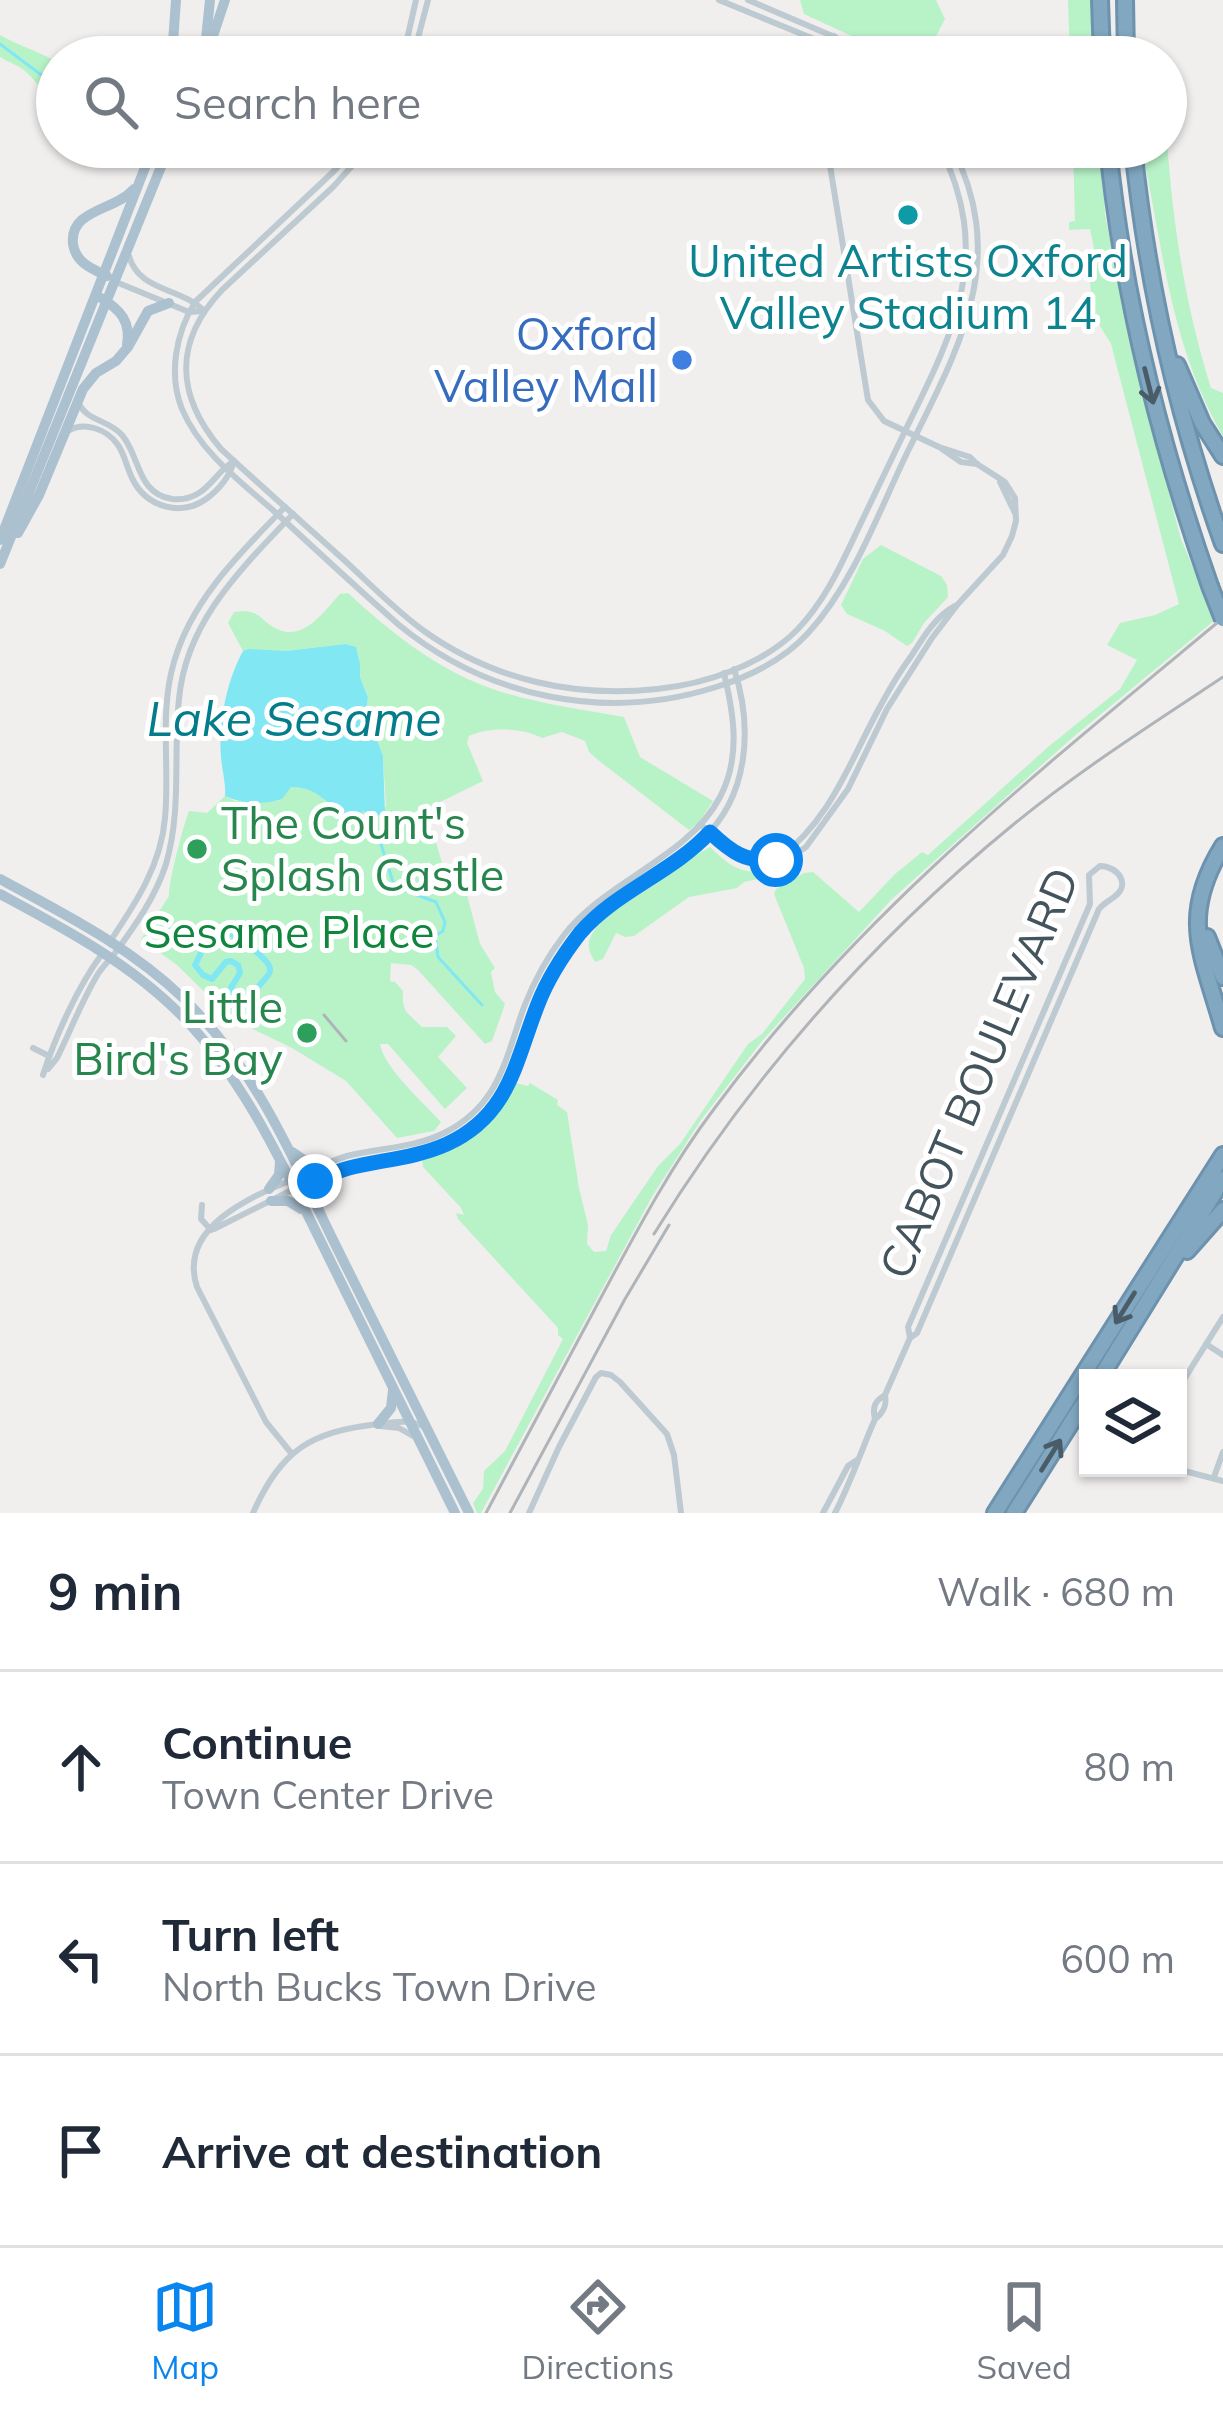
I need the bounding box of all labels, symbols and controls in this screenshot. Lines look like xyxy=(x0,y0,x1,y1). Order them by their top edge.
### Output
search box xyxy=(36,36,1187,168)
icon: search xyxy=(78,69,144,135)
text: Search here xyxy=(174,74,421,130)
marker: United Artists Oxford Valley Stadium 14 xyxy=(895,202,921,228)
place label: United Artists Oxford Valley Stadium 14 xyxy=(688,232,1128,340)
place label: Oxford Valley Mall xyxy=(434,305,658,413)
marker: Oxford Valley Mall xyxy=(669,347,695,373)
one-way arrow xyxy=(1139,367,1161,405)
water label: Lake Sesame xyxy=(147,688,441,748)
place label: The Count's Splash Castle xyxy=(221,794,504,902)
route start xyxy=(749,833,803,887)
marker: The Count's Splash Castle xyxy=(184,836,210,862)
street label: CABOT BOULEVARD xyxy=(866,859,1090,1287)
park label: Sesame Place xyxy=(144,903,434,959)
place label: Little Bird's Bay xyxy=(73,978,283,1086)
marker: Little Bird's Bay xyxy=(294,1020,320,1046)
route end xyxy=(288,1154,342,1208)
one-way arrow xyxy=(1113,1290,1137,1324)
map controls xyxy=(1079,1369,1187,1477)
button: layers xyxy=(1079,1369,1187,1477)
one-way arrow xyxy=(1039,1438,1063,1472)
text: 9 min xyxy=(48,1559,183,1623)
text: Walk · 680 m xyxy=(937,1567,1175,1616)
text: Continue xyxy=(162,1714,352,1770)
icon: ahead xyxy=(48,1734,114,1800)
text: 80 m xyxy=(1084,1742,1175,1791)
text: Town Center Drive xyxy=(162,1770,494,1819)
text: Turn left xyxy=(162,1906,339,1962)
icon: left xyxy=(48,1926,114,1992)
text: 600 m xyxy=(1060,1934,1175,1983)
text: North Bucks Town Drive xyxy=(162,1962,597,2011)
icon: arrive xyxy=(48,2118,114,2184)
text: Arrive at destination xyxy=(162,2123,602,2179)
tab: Map xyxy=(151,2274,219,2387)
tab: Directions xyxy=(522,2274,674,2387)
tab: Saved xyxy=(977,2274,1072,2387)

